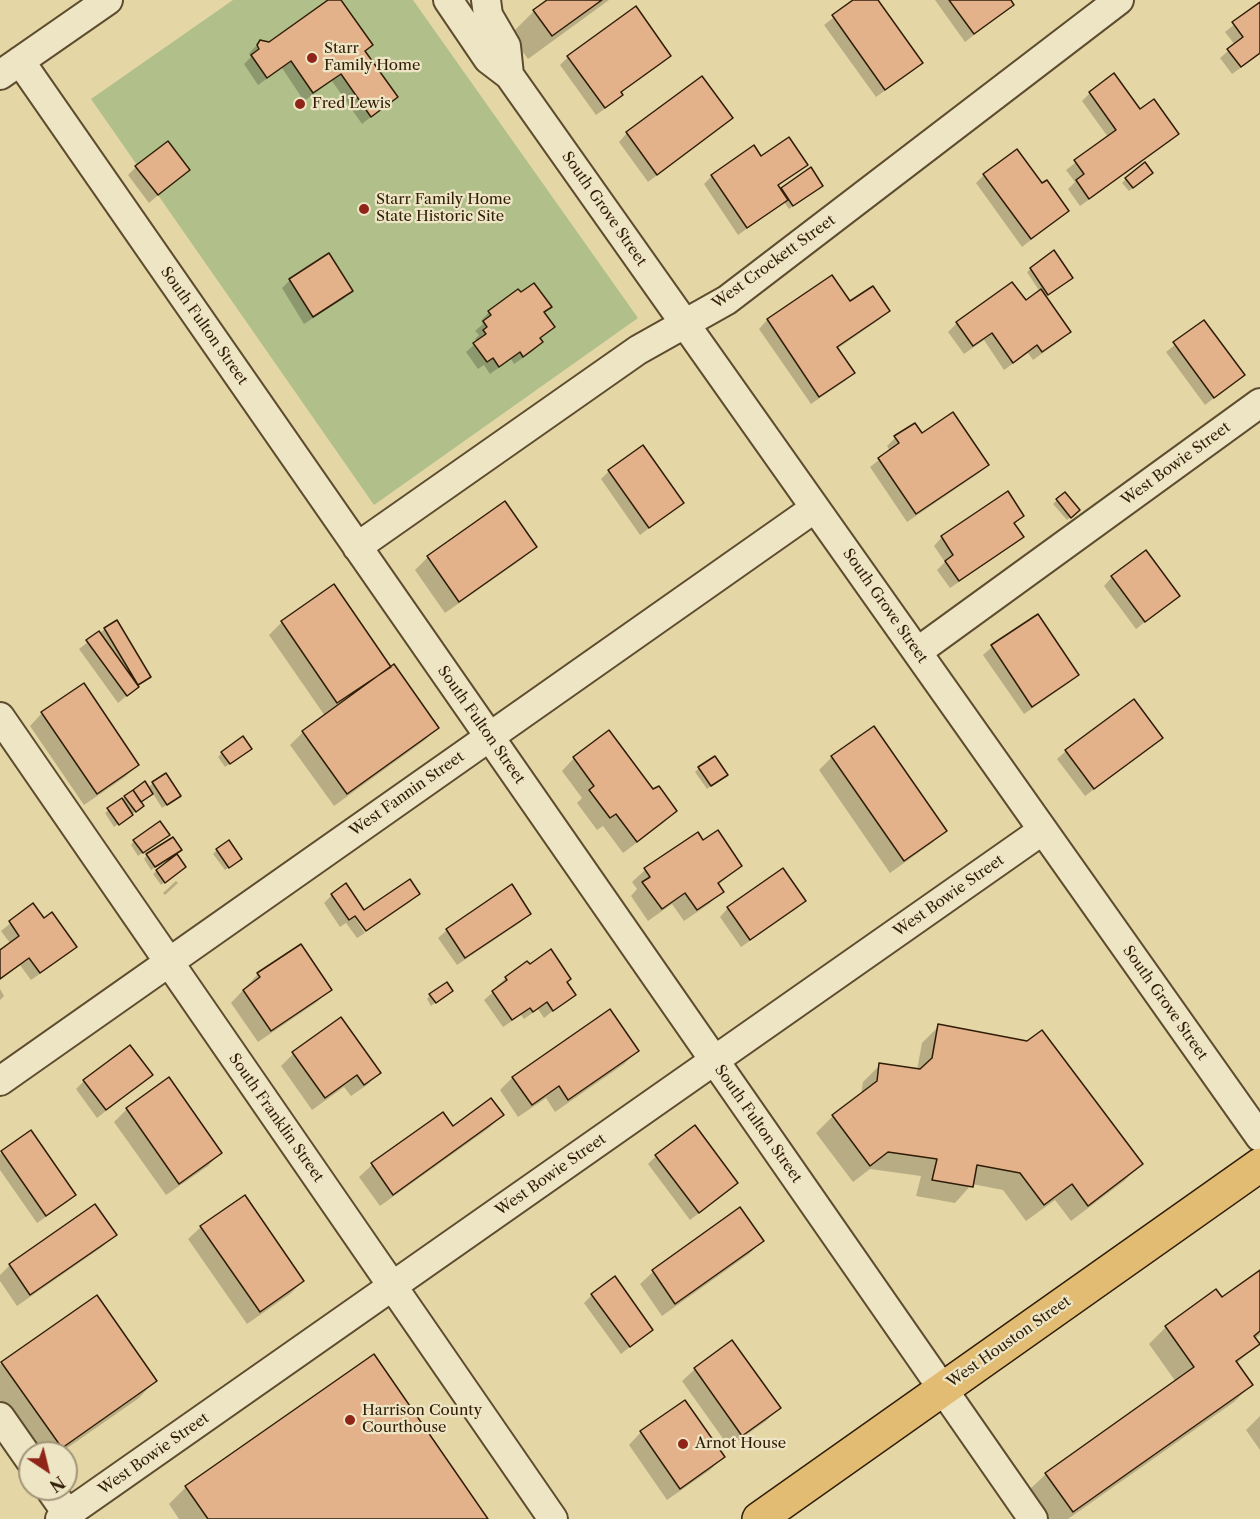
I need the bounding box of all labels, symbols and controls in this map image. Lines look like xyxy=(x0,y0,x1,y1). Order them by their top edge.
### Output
place label: Starr Family Home xyxy=(324,40,420,75)
marker: Starr Family Home xyxy=(305,51,319,65)
place label: Fred Lewis xyxy=(312,95,391,113)
marker: Fred Lewis xyxy=(293,97,307,111)
street label: South Grove Street xyxy=(558,148,650,270)
place label: Starr Family Home State Historic Site xyxy=(376,191,511,226)
marker: Starr Family Home State Historic Site xyxy=(357,202,371,216)
street label: West Crockett Street xyxy=(709,211,839,313)
street label: South Fulton Street xyxy=(157,264,251,388)
street label: West Bowie Street xyxy=(1118,418,1234,510)
street label: South Grove Street xyxy=(839,545,931,667)
street label: South Fulton Street xyxy=(434,663,528,787)
street label: West Fannin Street xyxy=(346,748,468,840)
street label: West Bowie Street xyxy=(890,851,1008,941)
street label: South Grove Street xyxy=(1119,942,1211,1064)
street label: South Franklin Street xyxy=(225,1050,327,1186)
street label: South Fulton Street xyxy=(711,1062,805,1186)
street label: West Bowie Street xyxy=(492,1130,610,1220)
street label: West Houston Street xyxy=(944,1292,1074,1392)
place label: Harrison County Courthouse xyxy=(362,1402,482,1437)
street label: West Bowie Street xyxy=(95,1409,213,1499)
marker: Harrison County Courthouse xyxy=(343,1413,357,1427)
place label: Arnot House xyxy=(695,1435,786,1453)
marker: Arnot House xyxy=(676,1437,690,1451)
north arrow xyxy=(18,1441,78,1501)
text: N xyxy=(46,1472,69,1496)

